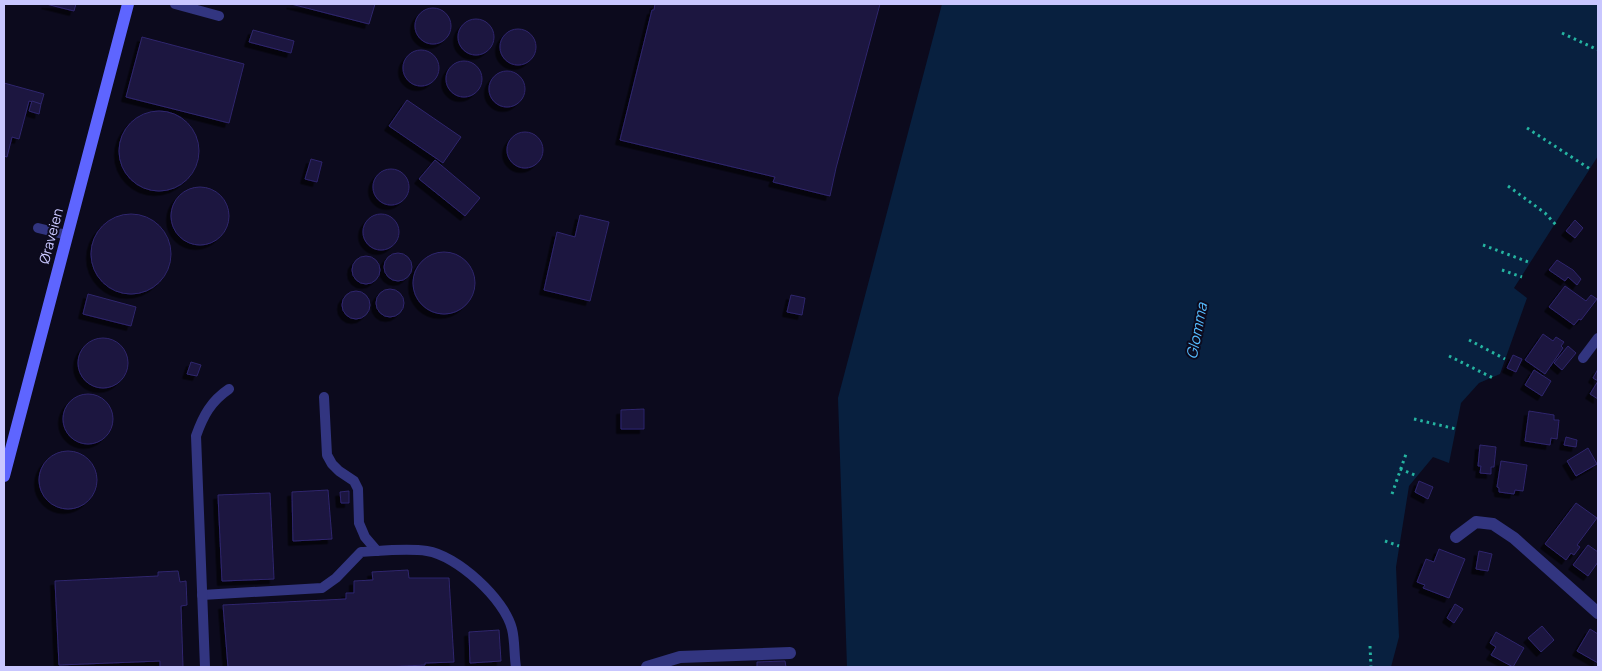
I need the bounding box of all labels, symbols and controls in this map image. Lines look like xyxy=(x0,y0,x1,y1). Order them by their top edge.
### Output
street label: Øraveien xyxy=(34,206,67,266)
water label: Glomma xyxy=(1181,300,1212,361)

